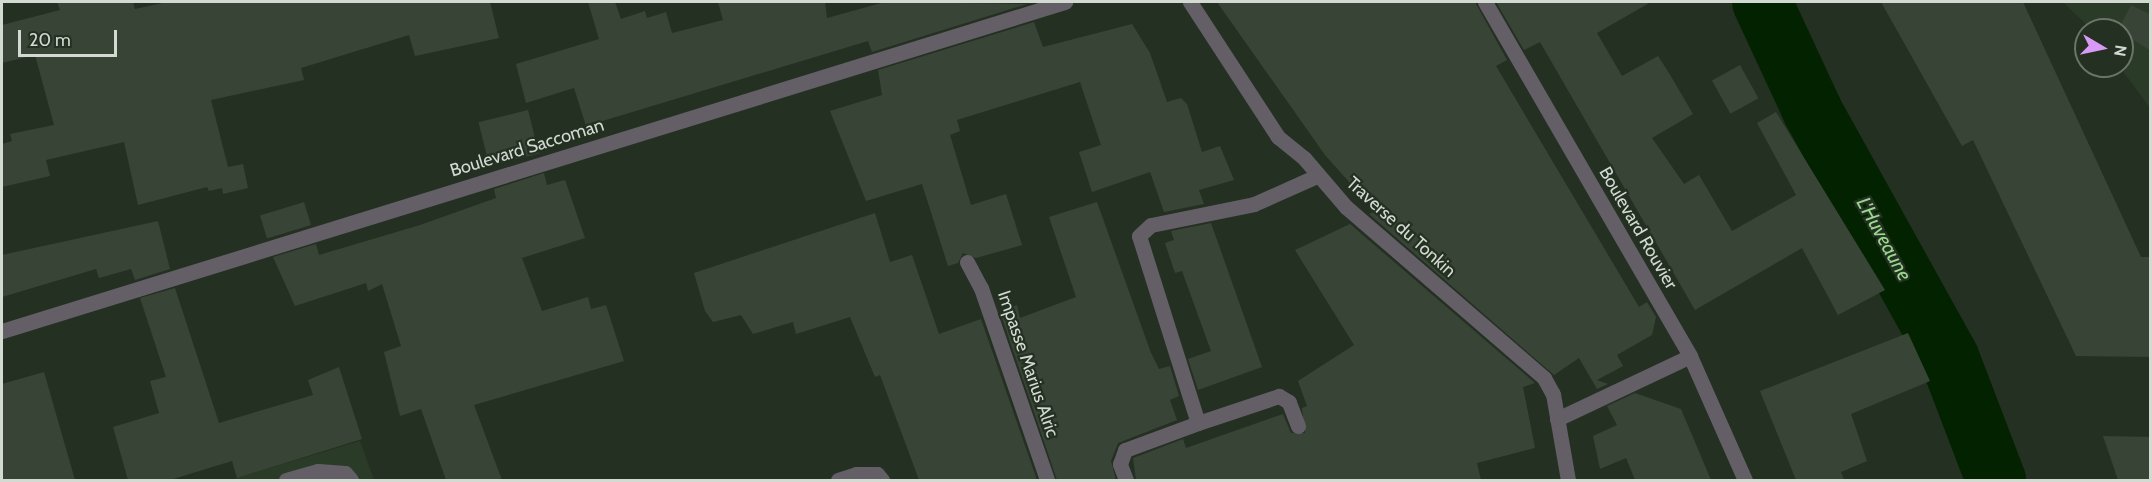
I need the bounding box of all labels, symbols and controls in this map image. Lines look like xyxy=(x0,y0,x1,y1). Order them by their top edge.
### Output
scale bar xyxy=(21,18,120,56)
north arrow xyxy=(2074,18,2134,78)
text: 20 m xyxy=(29,29,71,51)
text: N xyxy=(2110,44,2131,58)
street label: Boulevard Saccoman xyxy=(447,114,607,182)
street label: Boulevard Rouvier xyxy=(1594,163,1682,293)
street label: Traverse du Tonkin xyxy=(1342,172,1460,282)
water label: L'Huveaune xyxy=(1851,193,1917,285)
street label: Impasse Marius Alric xyxy=(993,288,1063,440)

